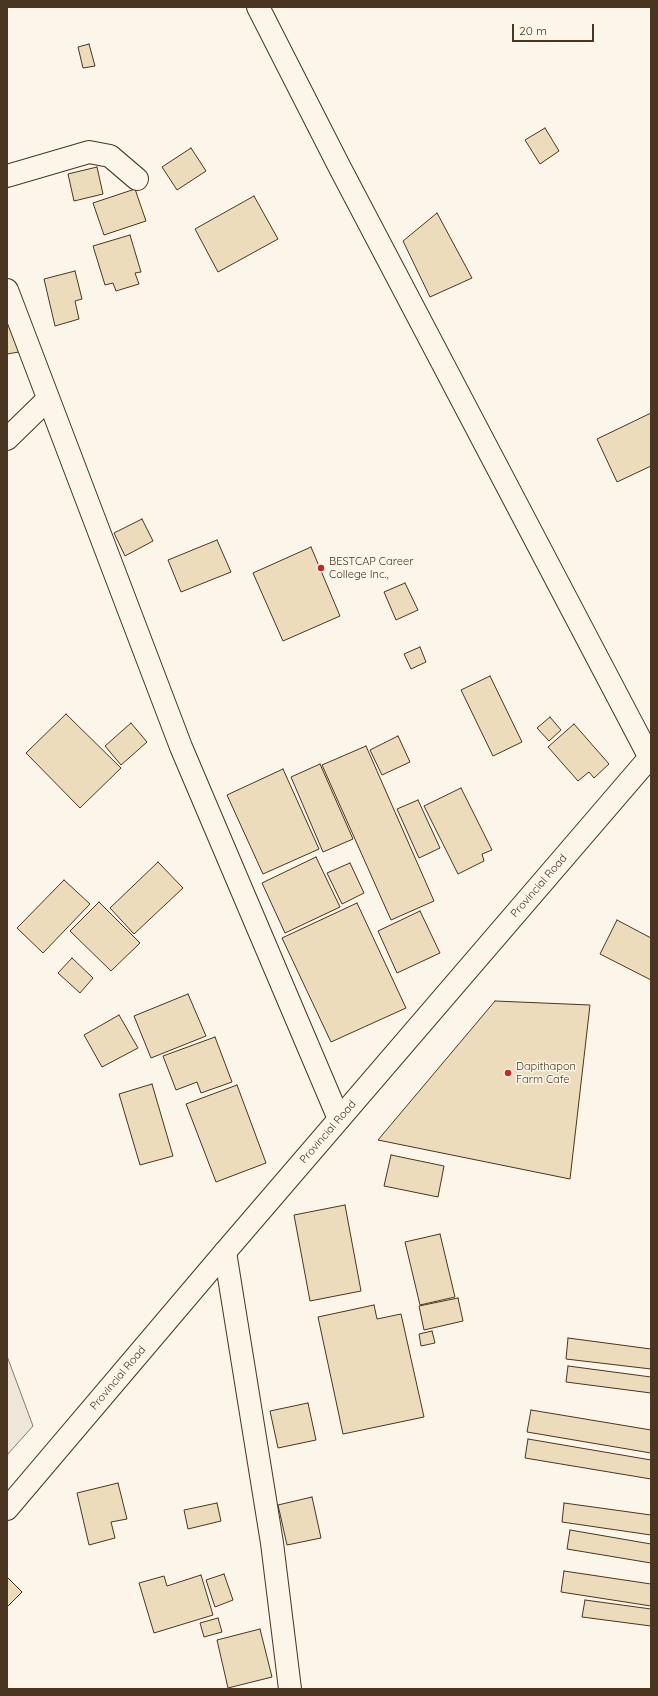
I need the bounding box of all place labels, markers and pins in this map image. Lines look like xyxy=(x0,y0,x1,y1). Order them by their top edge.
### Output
place label: BESTCAP Career College Inc., xyxy=(329,555,413,581)
marker: BESTCAP Career College Inc., xyxy=(316,563,326,573)
place label: Dapithapon Farm Cafe xyxy=(516,1060,576,1086)
marker: Dapithapon Farm Cafe xyxy=(503,1068,513,1078)

